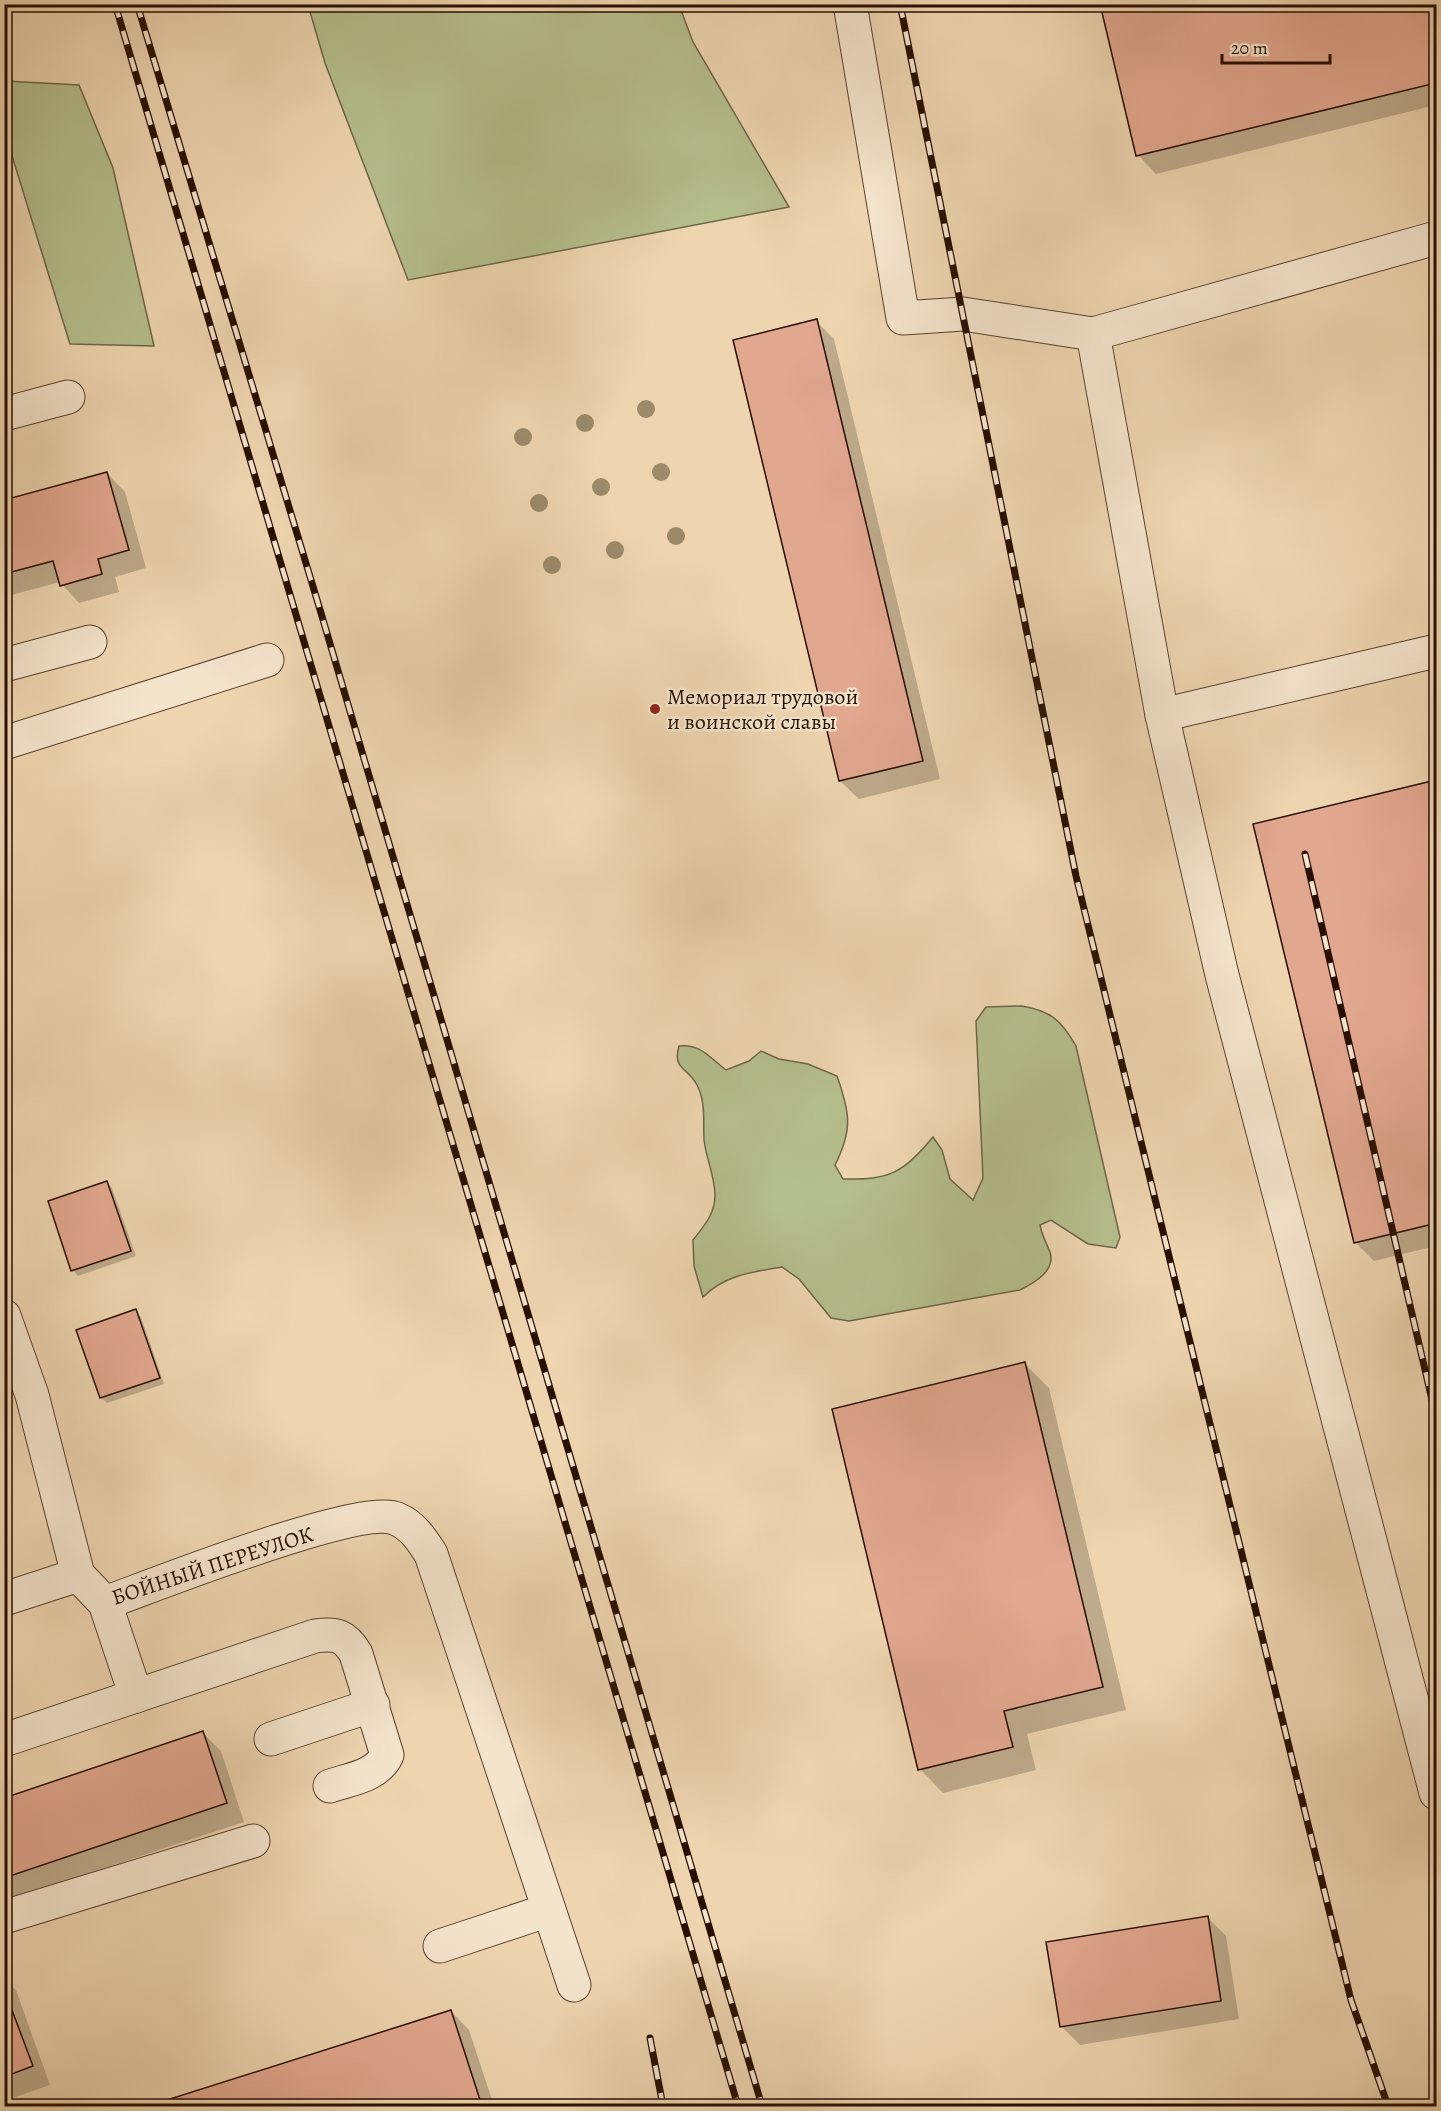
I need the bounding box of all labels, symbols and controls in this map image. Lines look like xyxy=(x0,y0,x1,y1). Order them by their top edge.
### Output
scale bar xyxy=(1222,27,1330,65)
text: 20 m xyxy=(1231,36,1268,60)
place label: Мемориал трудовой и воинской славы xyxy=(667,682,858,737)
marker: Мемориал трудовой и воинской славы xyxy=(648,702,662,716)
street label: БОЙНЫЙ ПЕРЕУЛОК xyxy=(108,1519,317,1613)

